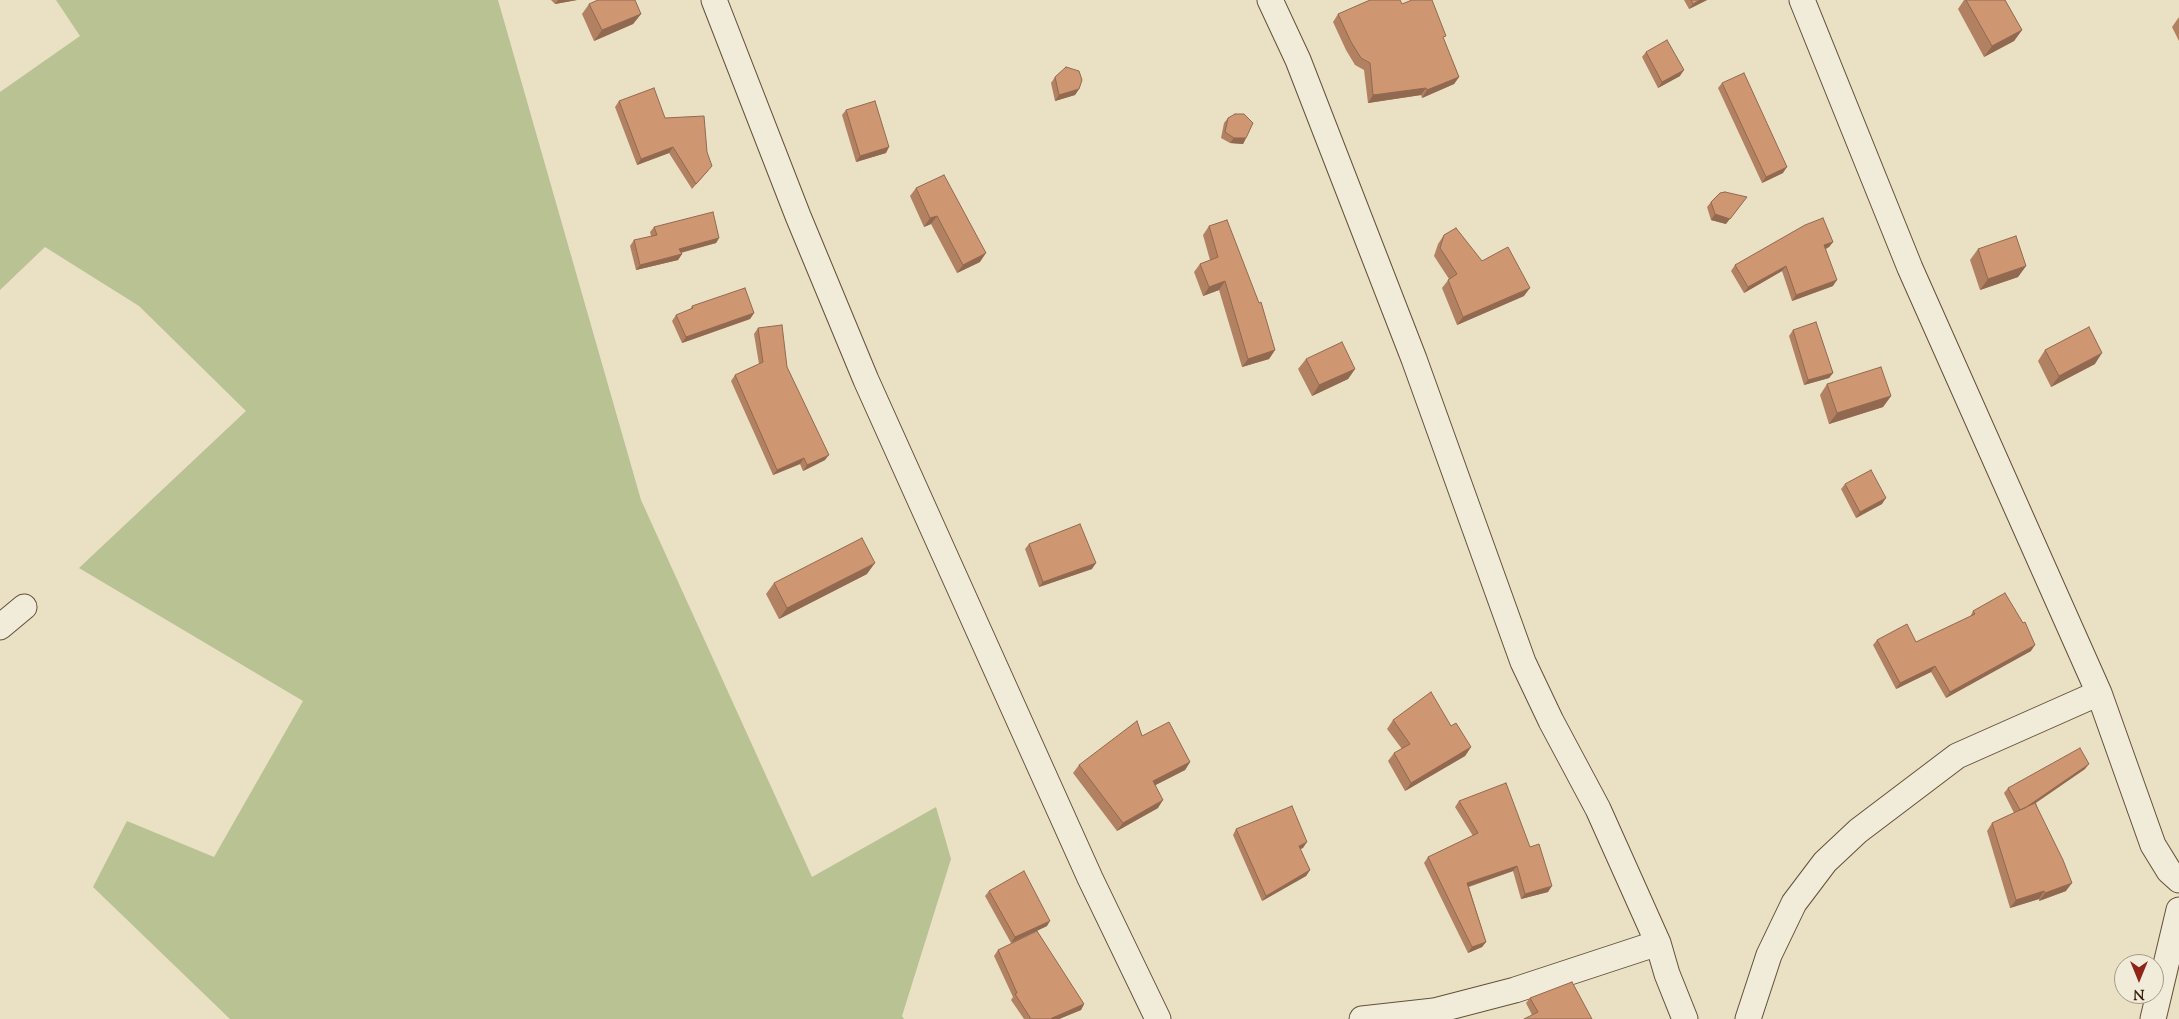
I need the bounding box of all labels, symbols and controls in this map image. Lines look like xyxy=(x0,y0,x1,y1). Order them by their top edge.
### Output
north arrow xyxy=(2114,954,2164,1004)
text: N xyxy=(2133,983,2145,1003)

